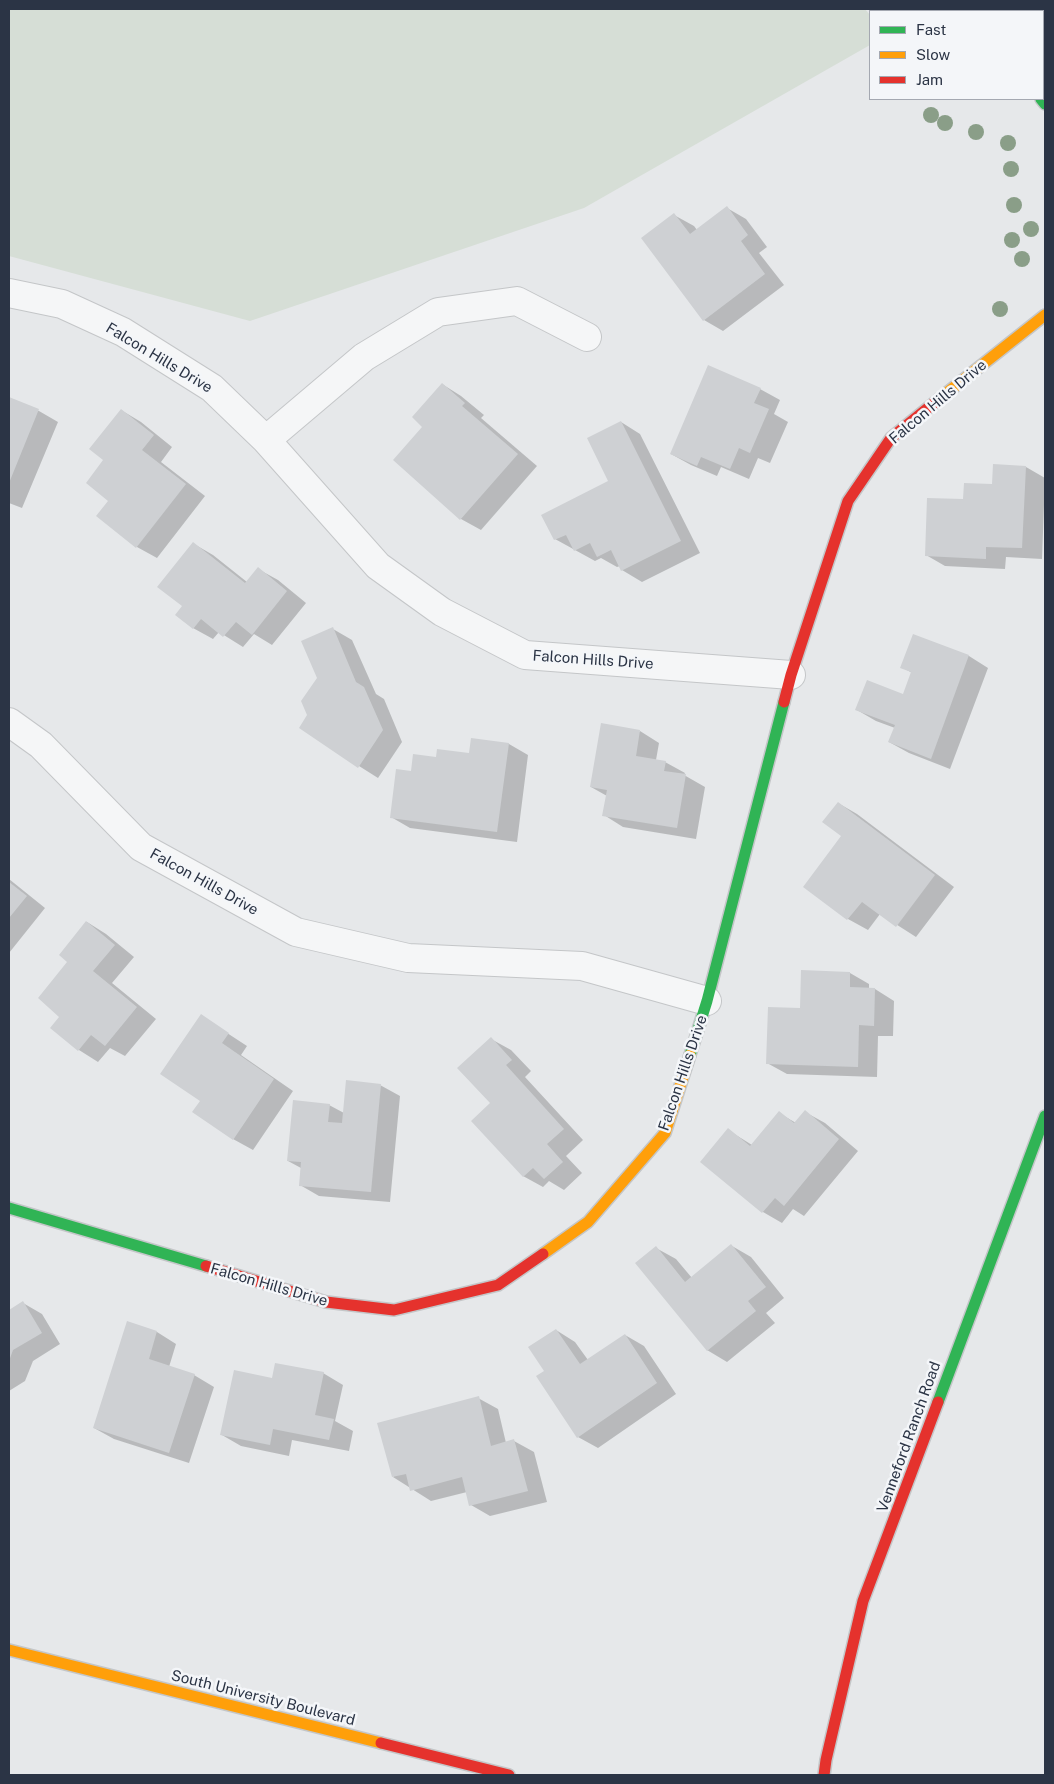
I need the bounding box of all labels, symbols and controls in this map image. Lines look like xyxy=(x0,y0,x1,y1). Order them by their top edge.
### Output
legend xyxy=(869,10,1044,100)
text: Fast xyxy=(916,21,946,38)
text: Slow xyxy=(916,46,950,63)
text: Jam xyxy=(916,71,943,88)
street label: Falcon Hills Drive xyxy=(102,319,216,397)
street label: Falcon Hills Drive xyxy=(886,356,990,448)
street label: Falcon Hills Drive xyxy=(532,647,654,673)
street label: Falcon Hills Drive xyxy=(147,845,261,919)
street label: Falcon Hills Drive xyxy=(655,1013,711,1133)
street label: Falcon Hills Drive xyxy=(208,1260,330,1310)
street label: Venneford Ranch Road xyxy=(873,1359,945,1515)
street label: South University Boulevard xyxy=(169,1666,357,1730)

